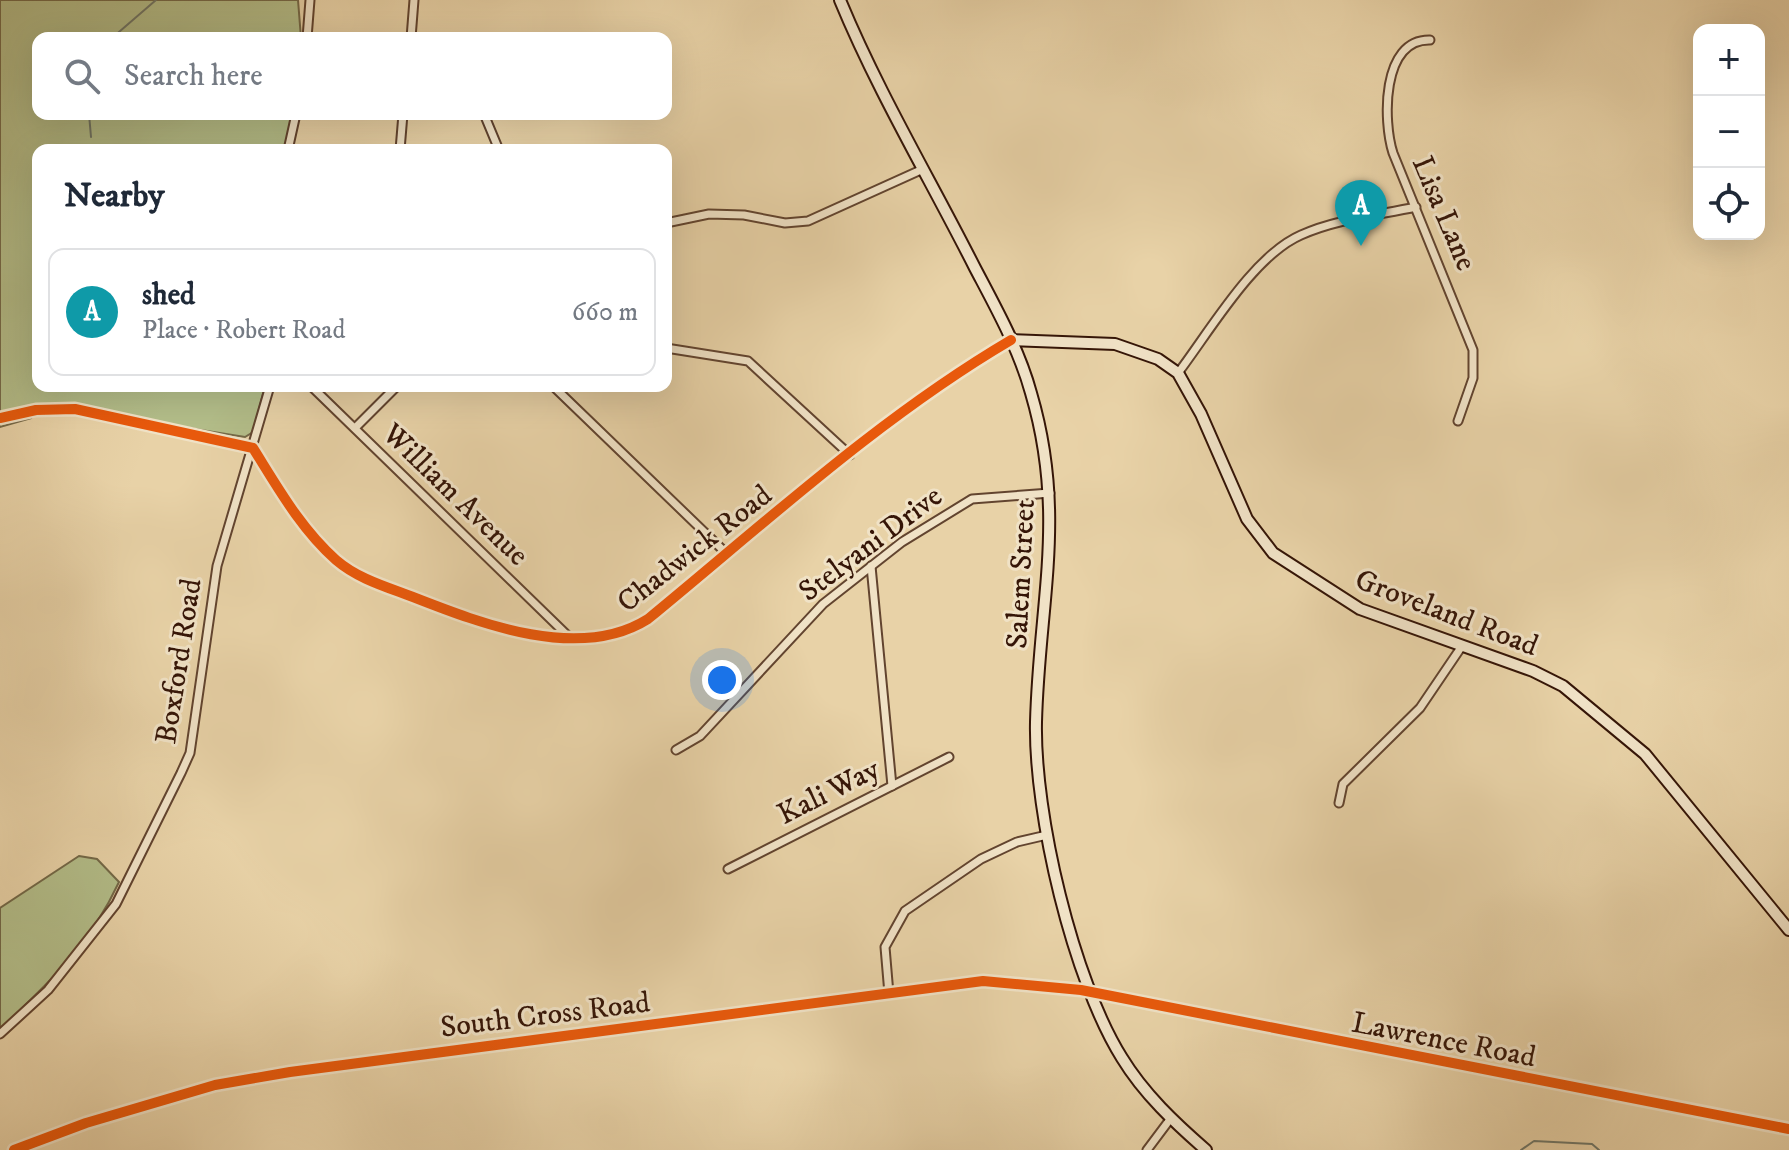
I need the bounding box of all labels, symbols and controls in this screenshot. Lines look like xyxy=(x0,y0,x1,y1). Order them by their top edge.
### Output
map controls xyxy=(1693,24,1765,240)
button: + xyxy=(1693,24,1765,96)
search box xyxy=(32,32,672,120)
icon: search xyxy=(60,54,104,98)
text: Search here xyxy=(124,58,263,95)
button: − xyxy=(1693,96,1765,168)
street label: Lisa Lane xyxy=(1403,151,1484,276)
button: locate xyxy=(1693,168,1765,240)
text: Nearby xyxy=(64,175,165,217)
pin: A xyxy=(1335,180,1387,246)
text: shed xyxy=(142,277,195,314)
text: A xyxy=(84,296,100,329)
text: 660 m xyxy=(572,296,638,329)
text: Place · Robert Road xyxy=(142,314,345,347)
street label: William Avenue xyxy=(373,415,536,574)
street label: Chadwick Road xyxy=(610,477,780,621)
street label: Stelyani Drive xyxy=(792,478,950,610)
street label: Salem Street xyxy=(999,498,1044,650)
street label: Groveland Road xyxy=(1350,562,1543,665)
street label: Boxford Road xyxy=(148,576,211,747)
your location xyxy=(702,660,742,700)
street label: Kali Way xyxy=(771,751,887,834)
street label: South Cross Road xyxy=(438,984,652,1047)
street label: Lawrence Road xyxy=(1349,1005,1539,1076)

